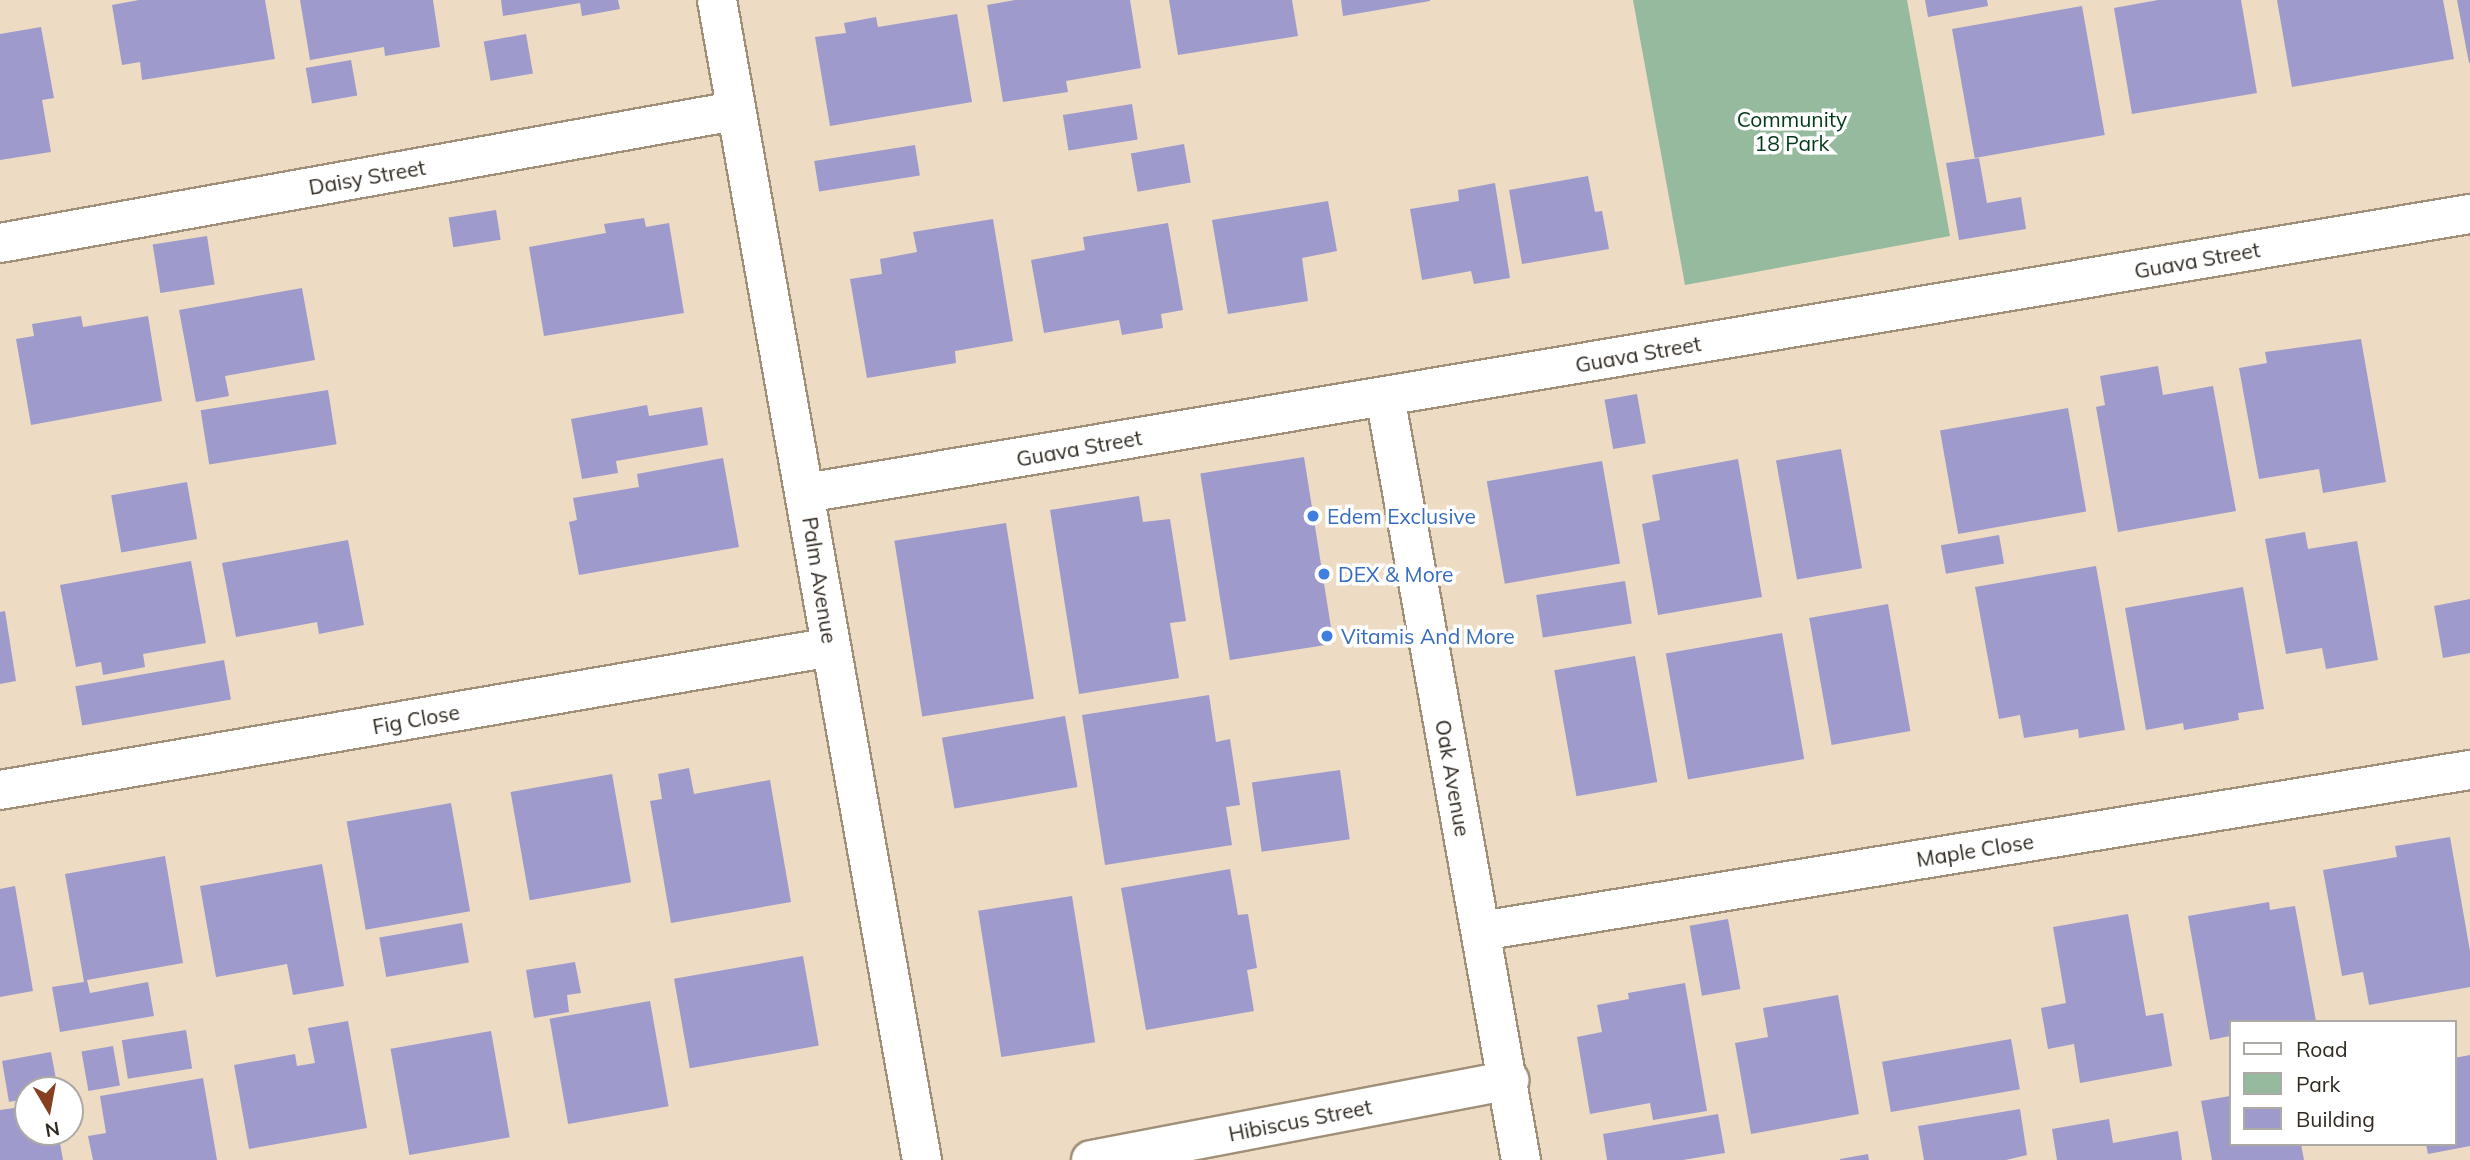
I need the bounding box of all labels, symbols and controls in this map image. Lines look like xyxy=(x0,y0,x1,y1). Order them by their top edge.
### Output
park label: Community 18 Park xyxy=(1737,106,1847,156)
street label: Daisy Street xyxy=(307,154,427,200)
street label: Guava Street xyxy=(2132,237,2262,283)
street label: Guava Street xyxy=(1573,331,1703,377)
street label: Guava Street xyxy=(1014,425,1144,471)
place label: Edem Exclusive xyxy=(1327,503,1476,529)
marker: Edem Exclusive xyxy=(1305,508,1321,524)
street label: Palm Avenue xyxy=(798,515,842,645)
place label: DEX & More xyxy=(1338,561,1454,587)
marker: DEX & More xyxy=(1316,566,1332,582)
place label: Vitamis And More xyxy=(1341,623,1515,649)
marker: Vitamis And More xyxy=(1319,628,1335,644)
street label: Fig Close xyxy=(370,699,462,739)
street label: Oak Avenue xyxy=(1430,718,1476,838)
street label: Maple Close xyxy=(1915,828,2035,872)
legend xyxy=(2228,1020,2456,1146)
text: Road xyxy=(2296,1036,2347,1062)
text: Park xyxy=(2296,1071,2340,1097)
north arrow xyxy=(14,1076,84,1146)
street label: Hibiscus Street xyxy=(1226,1094,1374,1146)
text: Building xyxy=(2296,1106,2375,1132)
text: N xyxy=(43,1117,61,1143)

